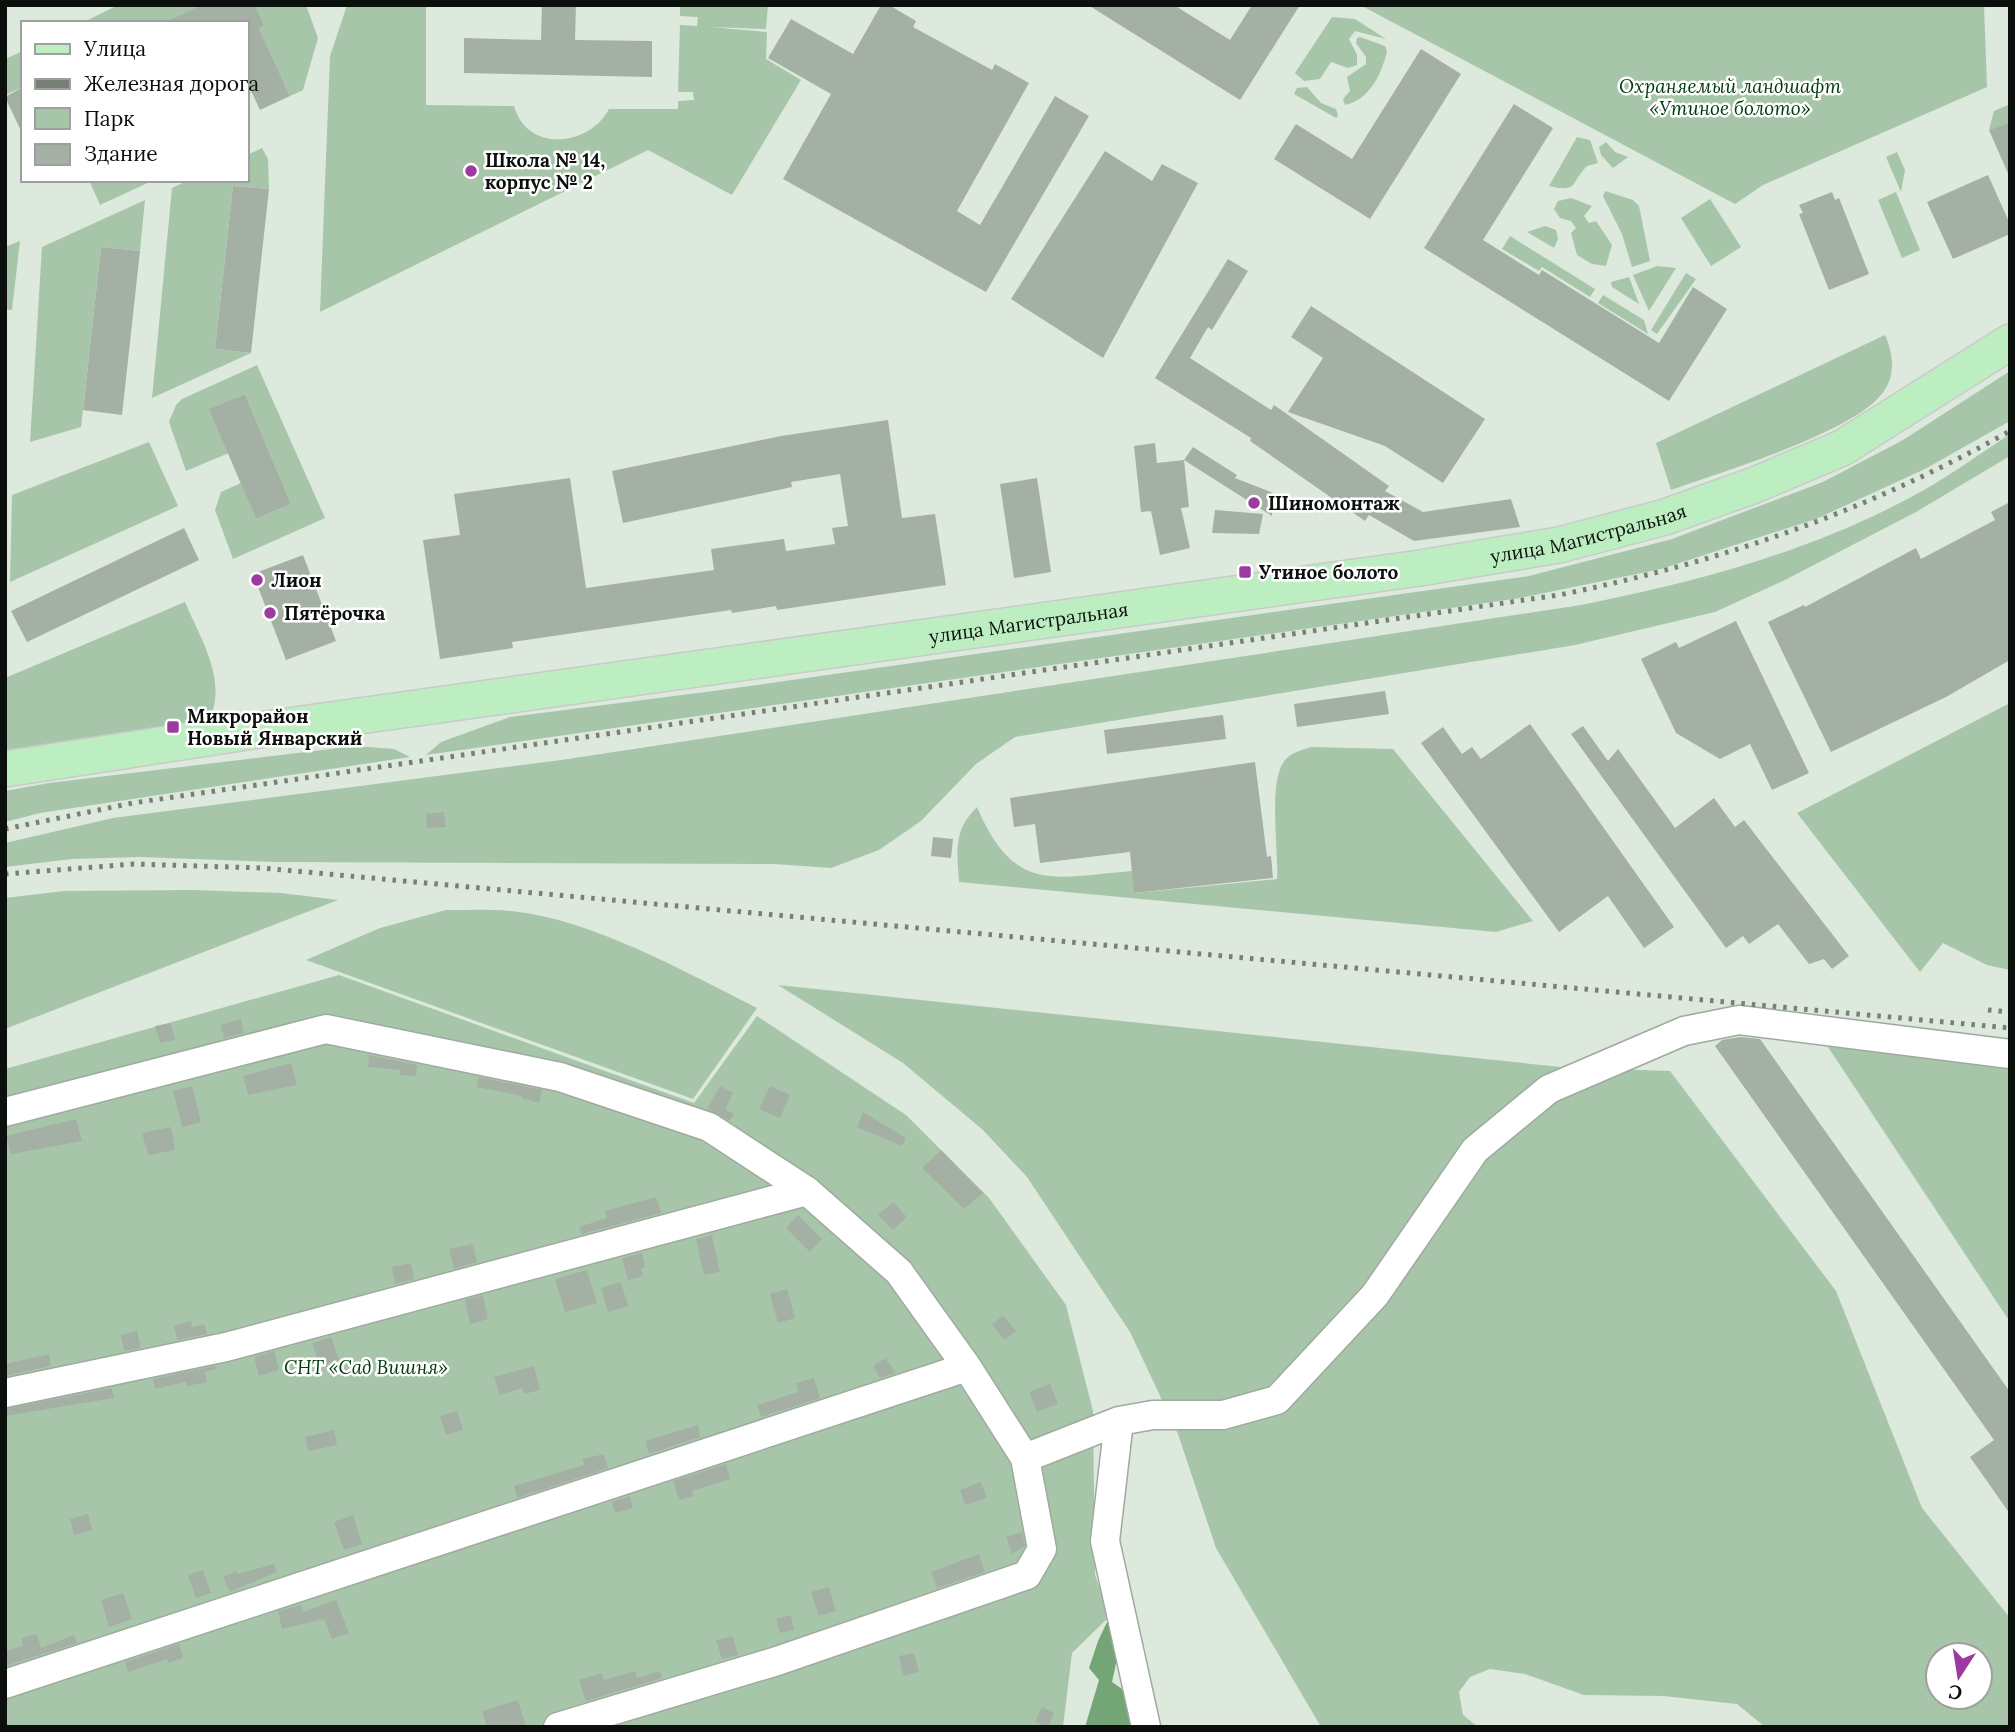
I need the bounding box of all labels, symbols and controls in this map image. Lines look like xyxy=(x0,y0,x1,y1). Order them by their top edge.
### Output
legend xyxy=(21,21,248,182)
text: Улица xyxy=(83,35,146,62)
text: Железная дорога xyxy=(84,70,259,97)
park label: Охраняемый ландшафт «Утиное болото» xyxy=(1619,74,1841,120)
text: Парк xyxy=(84,105,135,132)
text: Здание xyxy=(84,140,158,167)
place label: Школа № 14, корпус № 2 xyxy=(485,148,605,194)
marker: Школа № 14, корпус № 2 xyxy=(463,163,479,179)
place label: Шиномонтаж xyxy=(1268,491,1400,515)
marker: Шиномонтаж xyxy=(1246,495,1262,511)
street label: улица Магистральная xyxy=(1488,498,1689,568)
place label: Утиное болото xyxy=(1259,560,1399,584)
marker: Утиное болото xyxy=(1237,564,1253,580)
place label: Лион xyxy=(271,568,322,592)
marker: Лион xyxy=(249,572,265,588)
street label: улица Магистральная xyxy=(927,597,1130,648)
place label: Пятёрочка xyxy=(284,601,385,625)
marker: Пятёрочка xyxy=(262,605,278,621)
place label: Микрорайон Новый Январский xyxy=(187,704,362,750)
marker: Микрорайон Новый Январский xyxy=(165,719,181,735)
park label: СНТ «Сад Вишня» xyxy=(284,1355,448,1379)
north arrow xyxy=(1924,1641,1994,1711)
text: С xyxy=(1947,1680,1964,1706)

